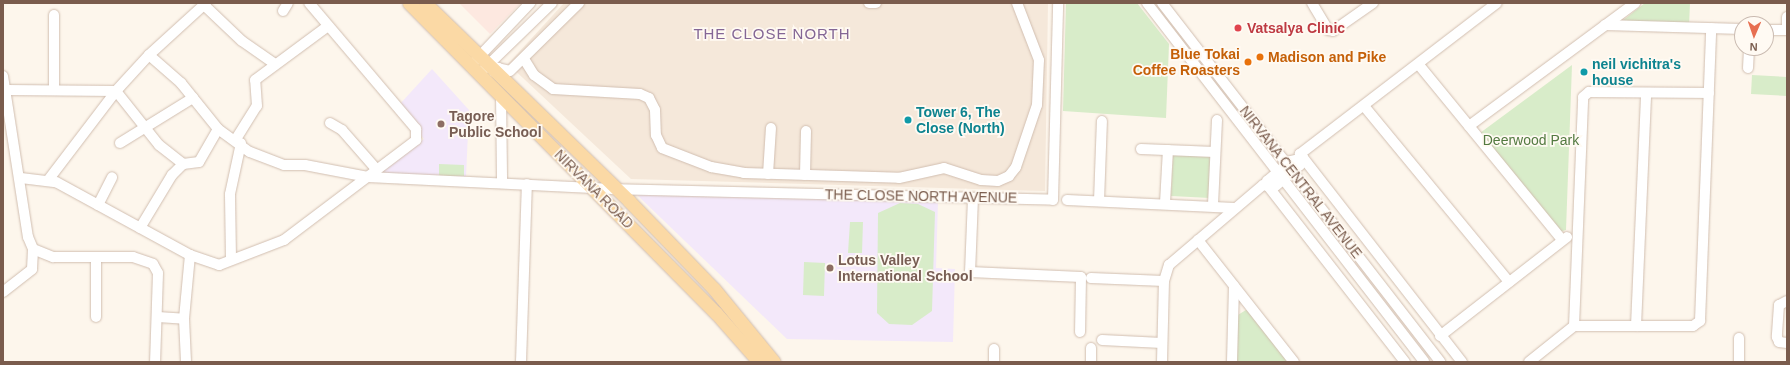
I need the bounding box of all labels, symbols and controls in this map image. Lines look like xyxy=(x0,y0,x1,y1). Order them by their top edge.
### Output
north arrow xyxy=(1734,16,1774,56)
place label: Vatsalya Clinic xyxy=(1247,20,1345,36)
marker: Vatsalya Clinic xyxy=(1232,22,1244,34)
district label: THE CLOSE NORTH xyxy=(693,25,851,43)
text: N xyxy=(1749,41,1758,53)
place label: Blue Tokai Coffee Roasters xyxy=(1133,46,1240,78)
place label: Madison and Pike xyxy=(1268,49,1386,65)
marker: Madison and Pike xyxy=(1255,52,1265,62)
place label: neil vichitra's house xyxy=(1592,56,1681,88)
marker: Blue Tokai Coffee Roasters xyxy=(1243,57,1253,67)
marker: neil vichitra's house xyxy=(1579,67,1589,77)
street label: NIRVANA CENTRAL AVENUE xyxy=(1236,102,1366,262)
place label: Tower 6, The Close (North) xyxy=(916,104,1005,136)
place label: Tagore Public School xyxy=(449,108,542,140)
marker: Tower 6, The Close (North) xyxy=(903,115,913,125)
marker: Tagore Public School xyxy=(436,119,446,129)
park label: Deerwood Park xyxy=(1483,132,1579,148)
street label: NIRVANA ROAD xyxy=(551,146,637,232)
street label: THE CLOSE NORTH AVENUE xyxy=(824,186,1018,206)
place label: Lotus Valley International School xyxy=(838,252,973,284)
marker: Lotus Valley International School xyxy=(825,263,835,273)

